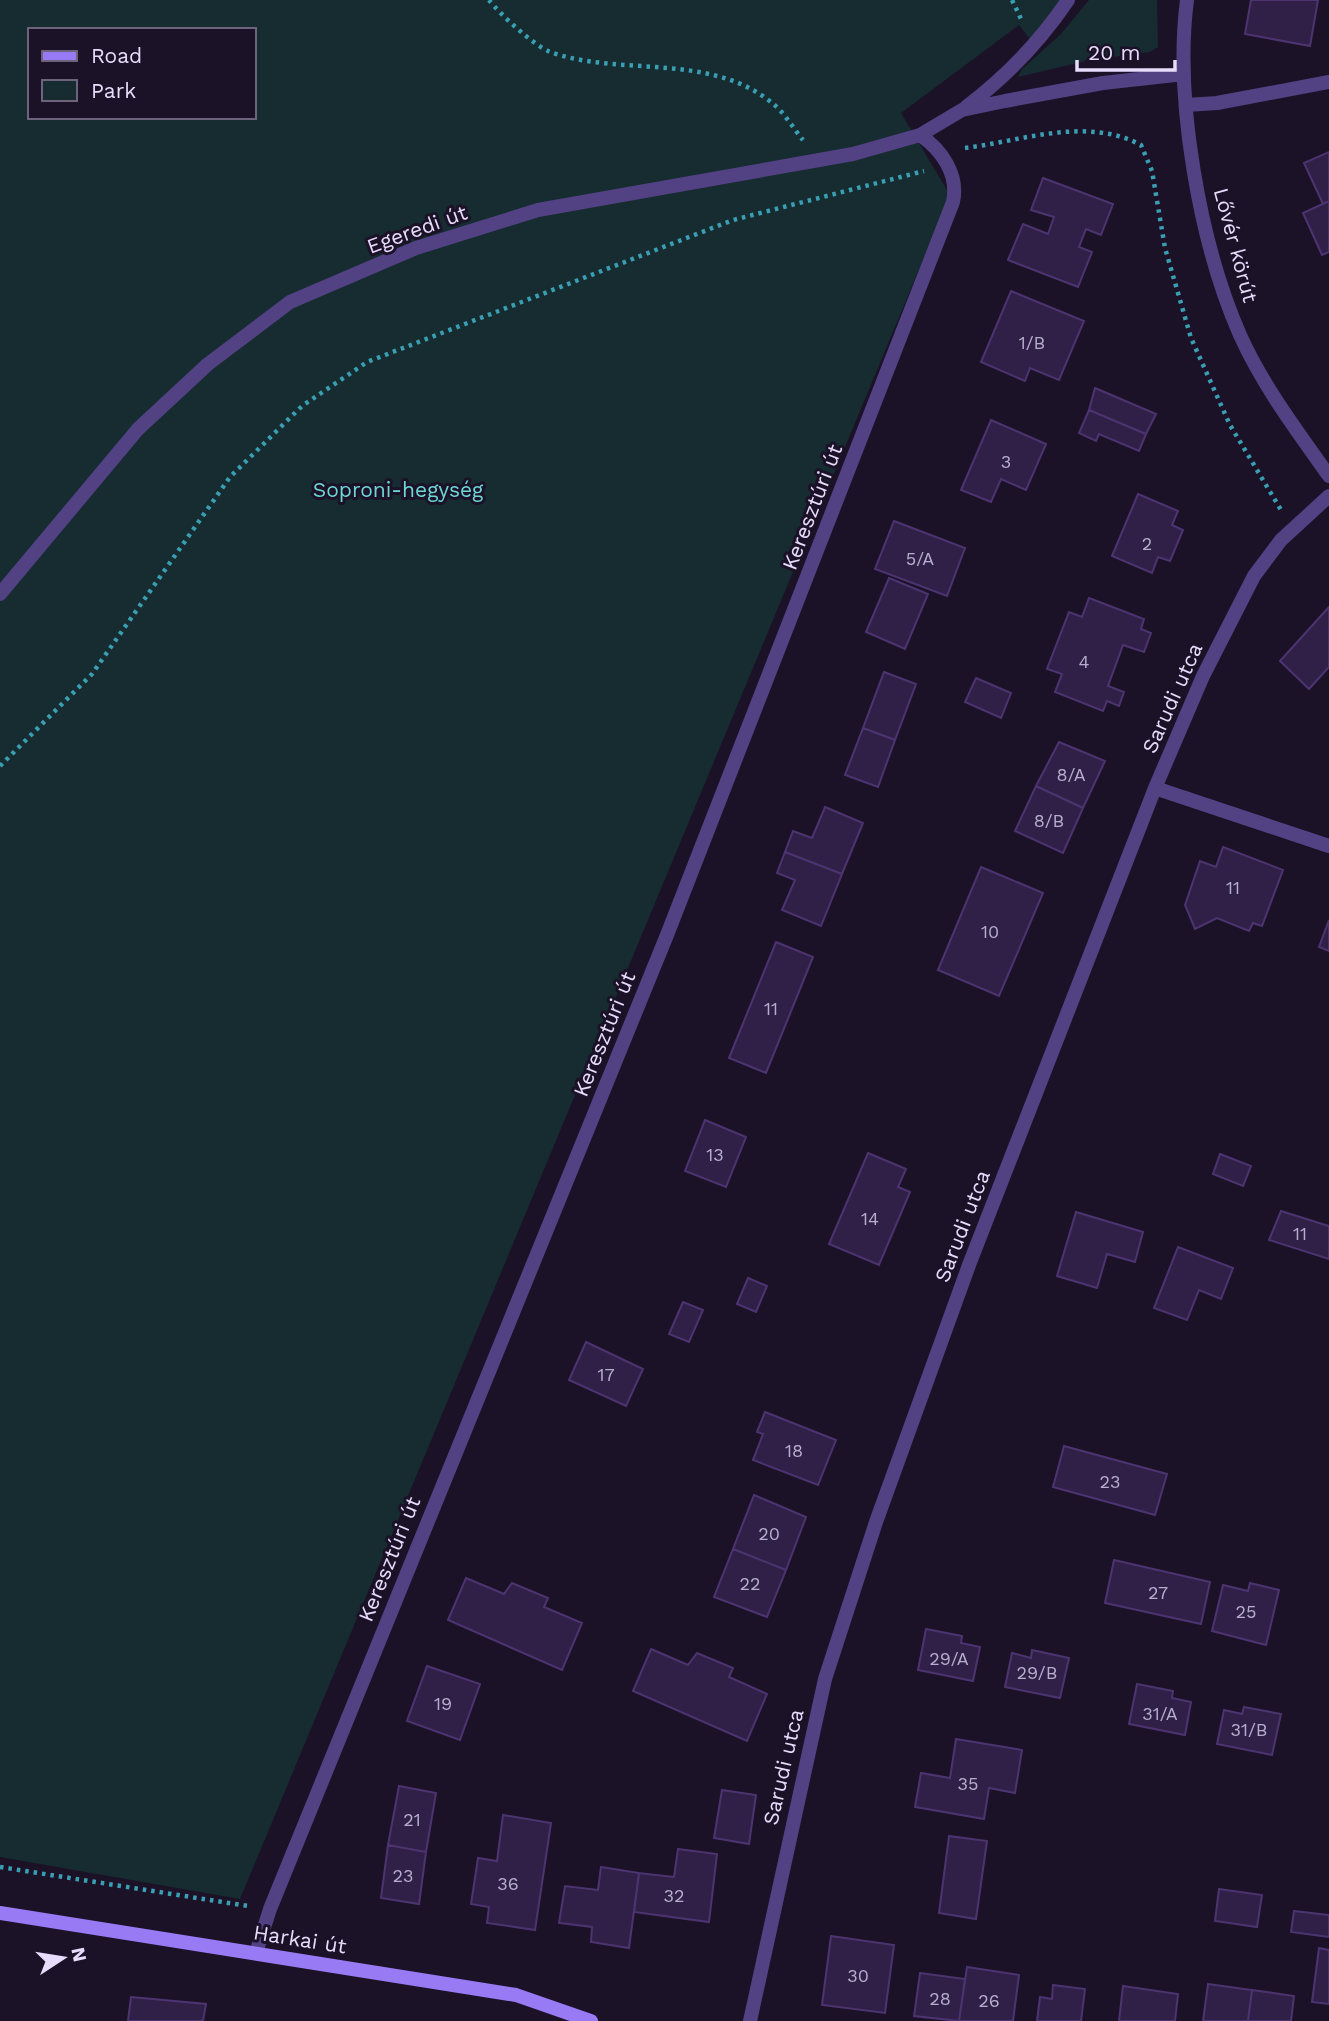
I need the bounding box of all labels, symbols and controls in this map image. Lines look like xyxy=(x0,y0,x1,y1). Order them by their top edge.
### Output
legend xyxy=(28,28,256,119)
scale bar xyxy=(1077,28,1175,72)
text: 20 m xyxy=(1088,40,1140,65)
text: Road xyxy=(91,43,142,68)
text: Park xyxy=(91,78,136,103)
street label: Lővér körút xyxy=(1209,185,1263,305)
street label: Egeredi út xyxy=(364,199,471,259)
house number: 1/B xyxy=(1019,332,1045,353)
street label: Keresztúri út xyxy=(777,440,847,573)
house number: 3 xyxy=(1001,451,1011,472)
park label: Soproni-hegység xyxy=(313,477,484,502)
house number: 2 xyxy=(1142,533,1152,554)
house number: 5/A xyxy=(906,548,934,569)
street label: Sarudi utca xyxy=(1137,639,1207,757)
house number: 4 xyxy=(1079,651,1090,672)
house number: 8/A xyxy=(1056,764,1086,785)
house number: 8/B xyxy=(1034,810,1064,831)
house number: 11 xyxy=(1226,877,1240,898)
house number: 10 xyxy=(981,921,999,942)
street label: Keresztúri út xyxy=(568,968,640,1100)
house number: 11 xyxy=(764,998,778,1019)
house number: 13 xyxy=(706,1144,724,1165)
street label: Sarudi utca xyxy=(929,1166,995,1286)
house number: 14 xyxy=(861,1208,879,1229)
house number: 11 xyxy=(1293,1223,1307,1244)
house number: 17 xyxy=(597,1364,615,1385)
house number: 18 xyxy=(785,1440,803,1461)
house number: 23 xyxy=(1100,1471,1121,1492)
street label: Keresztúri út xyxy=(353,1493,425,1625)
house number: 20 xyxy=(758,1523,780,1544)
house number: 22 xyxy=(740,1573,761,1594)
house number: 27 xyxy=(1148,1582,1168,1603)
house number: 25 xyxy=(1236,1601,1256,1622)
house number: 29/A xyxy=(929,1648,969,1669)
house number: 29/B xyxy=(1017,1662,1057,1683)
house number: 19 xyxy=(434,1693,452,1714)
house number: 31/A xyxy=(1142,1703,1178,1724)
street label: Sarudi utca xyxy=(758,1707,808,1827)
house number: 31/B xyxy=(1230,1719,1268,1740)
house number: 35 xyxy=(958,1773,978,1794)
house number: 21 xyxy=(403,1809,421,1830)
house number: 23 xyxy=(393,1865,414,1886)
house number: 36 xyxy=(497,1873,519,1894)
house number: 32 xyxy=(664,1885,685,1906)
street label: Harkai út xyxy=(252,1919,348,1959)
north arrow xyxy=(28,1923,98,1993)
text: N xyxy=(66,1945,92,1964)
house number: 30 xyxy=(847,1965,869,1986)
house number: 28 xyxy=(929,1988,951,2009)
house number: 26 xyxy=(978,1990,1000,2011)

